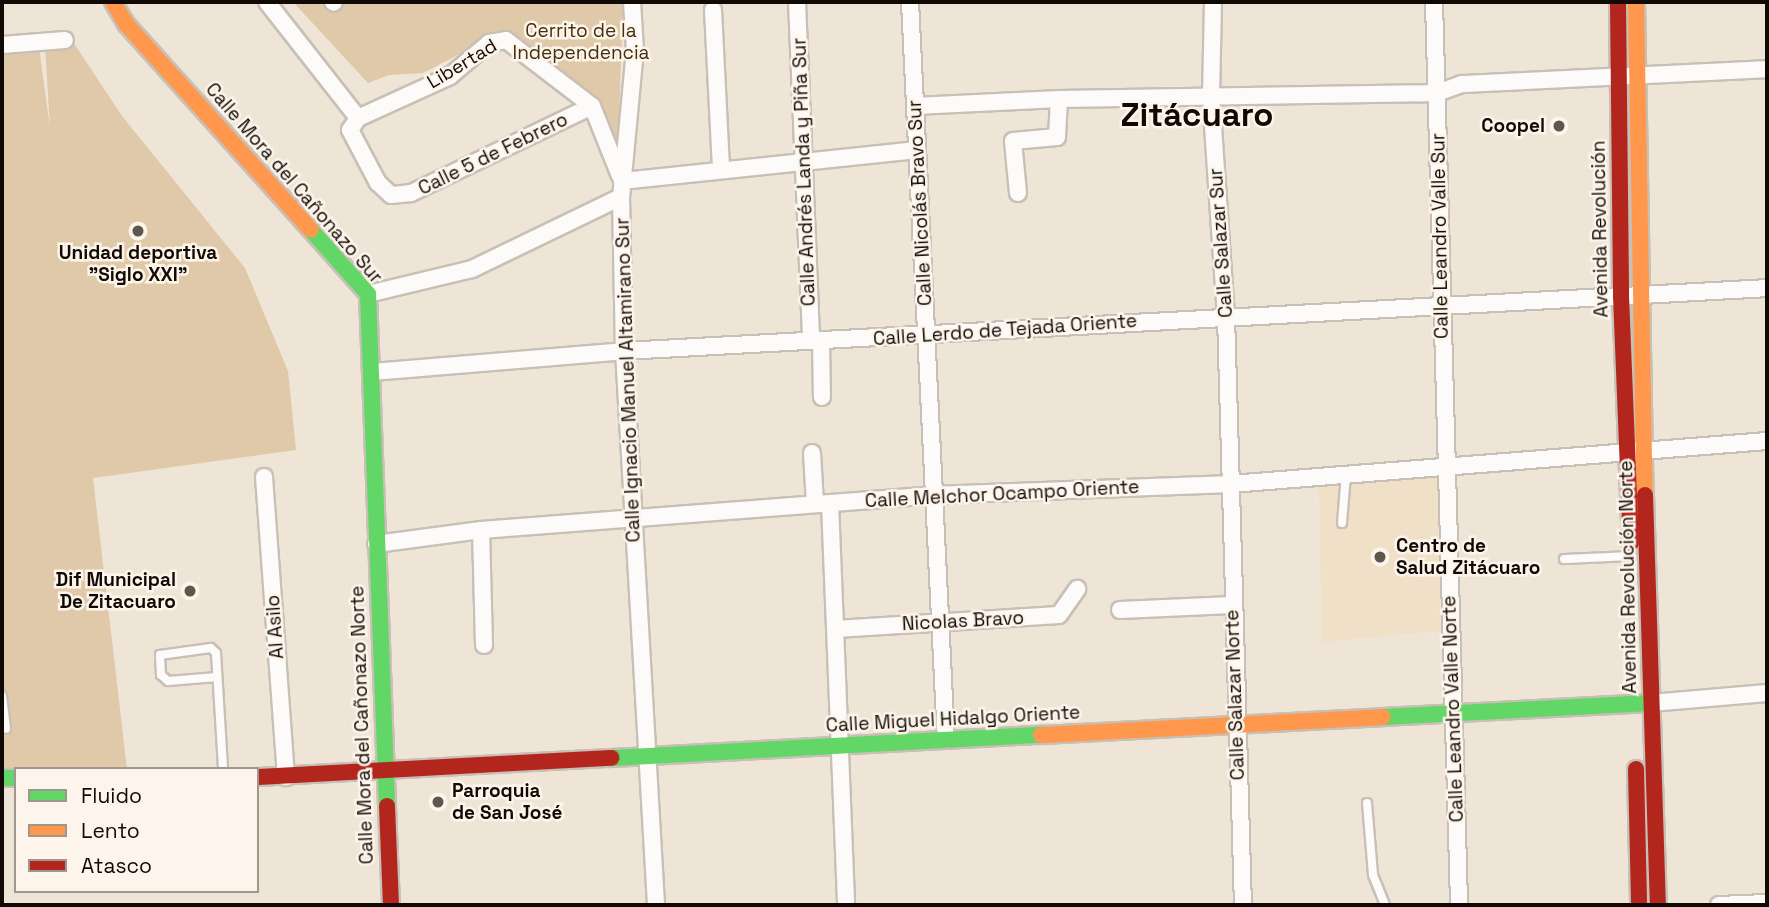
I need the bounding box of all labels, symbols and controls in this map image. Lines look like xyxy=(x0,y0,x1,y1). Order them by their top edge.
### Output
park label: Cerrito de la Independencia xyxy=(513,20,649,64)
street label: Libertad xyxy=(423,34,501,94)
street label: Calle Andrés Landa y Piña Sur xyxy=(788,37,820,307)
street label: Calle Mora del Cañonazo Sur xyxy=(201,78,387,288)
district label: Zitácuaro xyxy=(1121,96,1273,136)
street label: Calle Nicolás Bravo Sur xyxy=(903,100,937,306)
street label: Calle 5 de Febrero xyxy=(415,108,571,200)
place label: Coopel xyxy=(1481,115,1545,137)
marker: Coopel xyxy=(1551,118,1567,134)
street label: Calle Leandro Valle Sur xyxy=(1427,133,1453,339)
street label: Avenida Revolución xyxy=(1587,140,1613,318)
street label: Calle Salazar Sur xyxy=(1204,167,1238,319)
street label: Calle Ignacio Manuel Altamirano Sur xyxy=(611,217,645,543)
marker: Unidad deportiva "Siglo XXI" xyxy=(130,223,146,239)
place label: Unidad deportiva "Siglo XXI" xyxy=(59,242,217,286)
street label: Calle Lerdo de Tejada Oriente xyxy=(872,309,1138,351)
street label: Avenida Revolución Norte xyxy=(1615,460,1641,694)
street label: Calle Melchor Ocampo Oriente xyxy=(864,475,1140,513)
place label: Centro de Salud Zitácuaro xyxy=(1396,535,1540,579)
marker: Centro de Salud Zitácuaro xyxy=(1370,547,1390,567)
place label: Dif Municipal De Zitacuaro xyxy=(56,569,176,613)
marker: Dif Municipal De Zitacuaro xyxy=(182,583,198,599)
street label: Calle Mora del Cañonazo Norte xyxy=(346,585,378,865)
street label: Al Asilo xyxy=(261,594,289,660)
street label: Calle Leandro Valle Norte xyxy=(1438,595,1468,823)
street label: Nicolas Bravo xyxy=(901,606,1025,636)
street label: Calle Salazar Norte xyxy=(1221,609,1249,781)
street label: Calle Miguel Hidalgo Oriente xyxy=(825,701,1081,737)
legend xyxy=(14,767,259,893)
place label: Parroquia de San José xyxy=(452,780,562,824)
text: Fluido xyxy=(81,782,142,809)
marker: Parroquia de San José xyxy=(430,794,446,810)
text: Lento xyxy=(81,817,140,844)
text: Atasco xyxy=(81,852,152,879)

